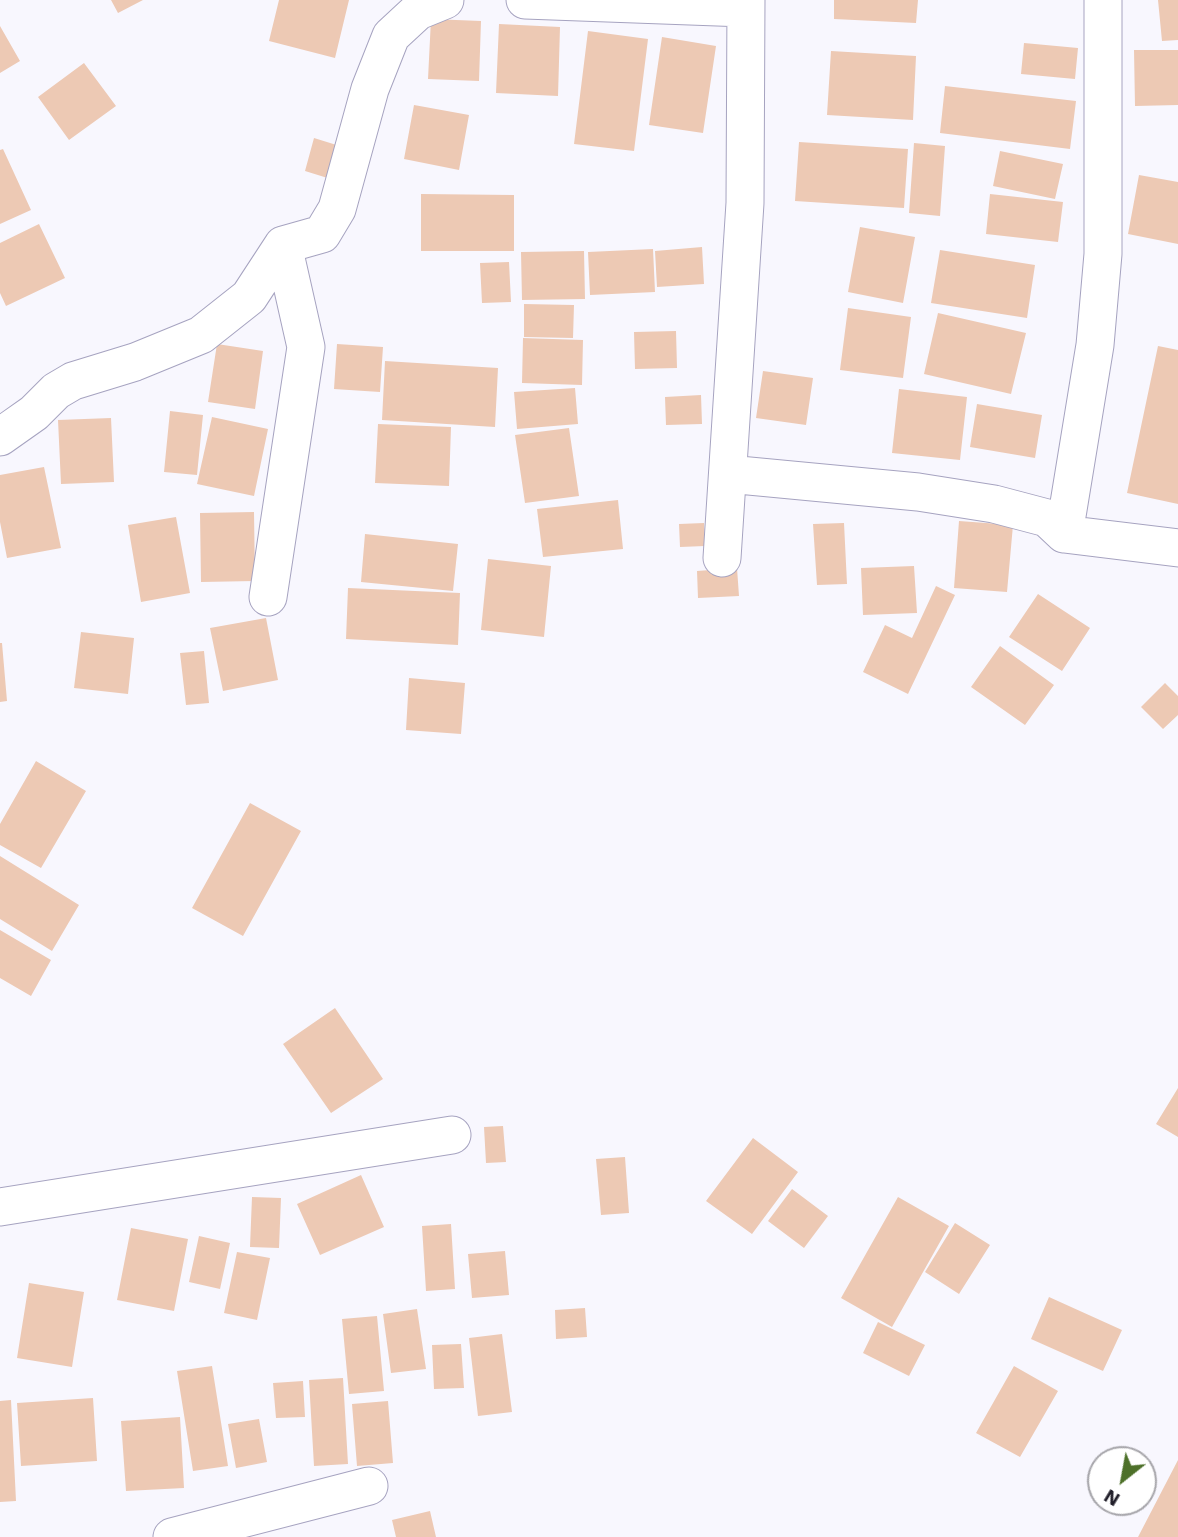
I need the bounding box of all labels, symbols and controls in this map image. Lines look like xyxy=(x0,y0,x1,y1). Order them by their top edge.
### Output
north arrow xyxy=(1087,1446,1157,1516)
text: N xyxy=(1100,1484,1124,1511)

